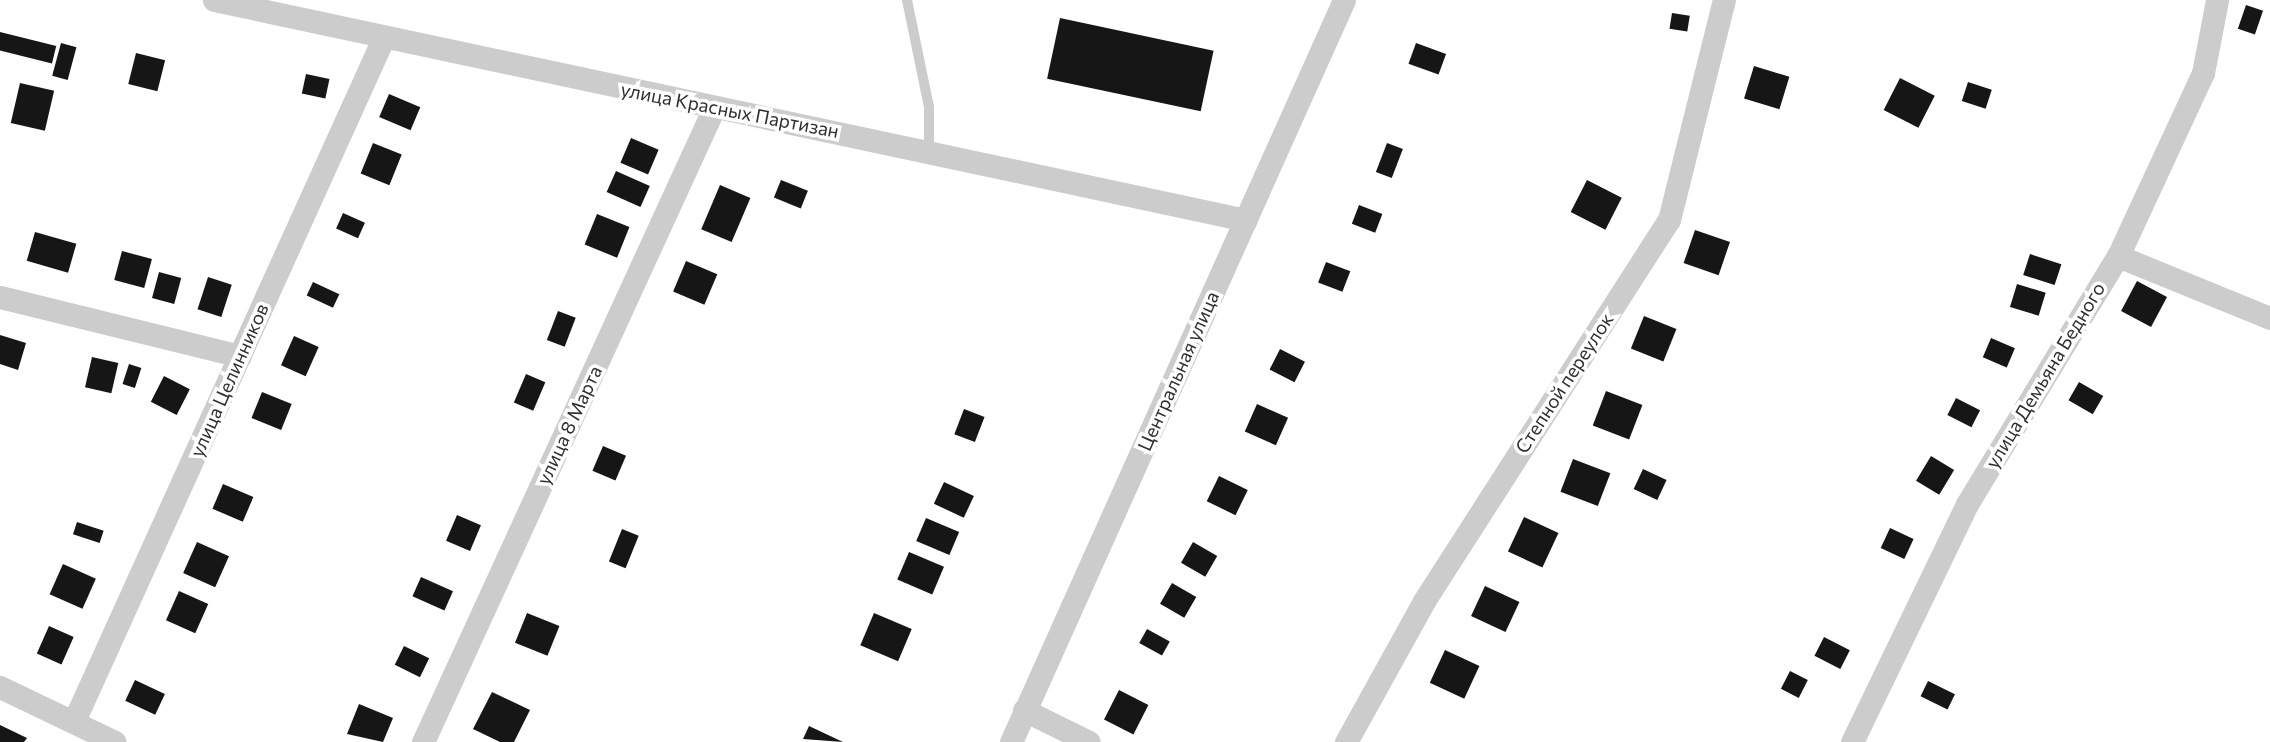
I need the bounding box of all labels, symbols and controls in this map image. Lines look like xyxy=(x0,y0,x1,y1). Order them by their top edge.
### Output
street label: улица Красных Партизан xyxy=(619,78,841,142)
street label: улица Демьяна Бедного xyxy=(1980,278,2110,472)
street label: Центральная улица xyxy=(1133,288,1223,454)
street label: улица Целинников xyxy=(185,300,273,460)
street label: Степной переулок xyxy=(1510,309,1618,457)
street label: улица 8 Марта xyxy=(532,362,606,488)

